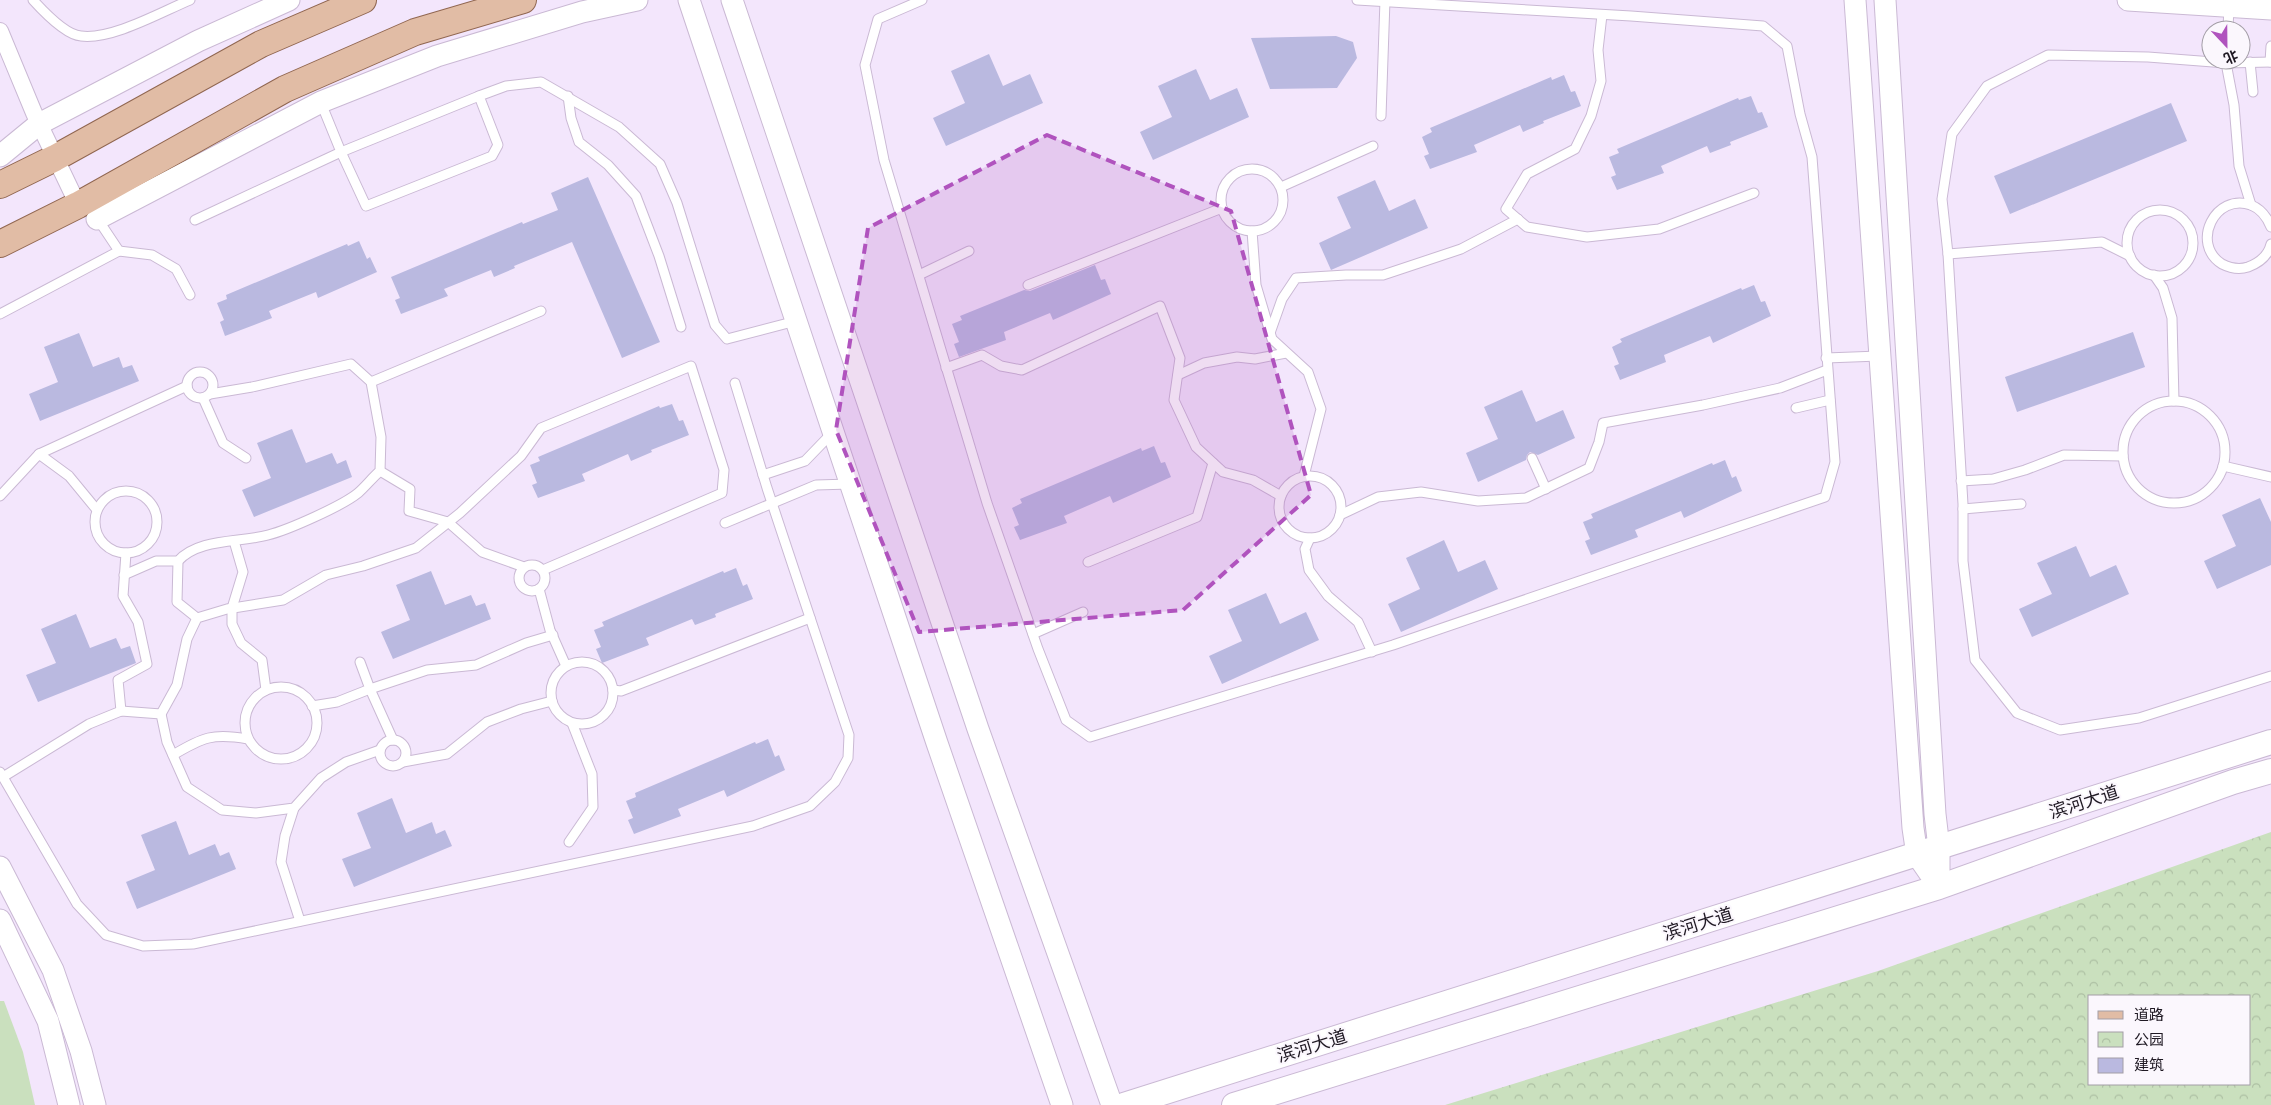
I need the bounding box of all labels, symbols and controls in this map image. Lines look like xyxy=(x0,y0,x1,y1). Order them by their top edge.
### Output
north arrow xyxy=(2201,20,2251,70)
text: 北 xyxy=(2221,45,2241,70)
street label: 滨河大道 xyxy=(2045,778,2122,825)
street label: 滨河大道 xyxy=(1659,900,1736,947)
legend xyxy=(2088,995,2251,1085)
text: 道路 xyxy=(2134,1003,2164,1026)
street label: 滨河大道 xyxy=(1273,1022,1350,1069)
text: 公园 xyxy=(2134,1028,2164,1051)
text: 建筑 xyxy=(2134,1053,2164,1076)

